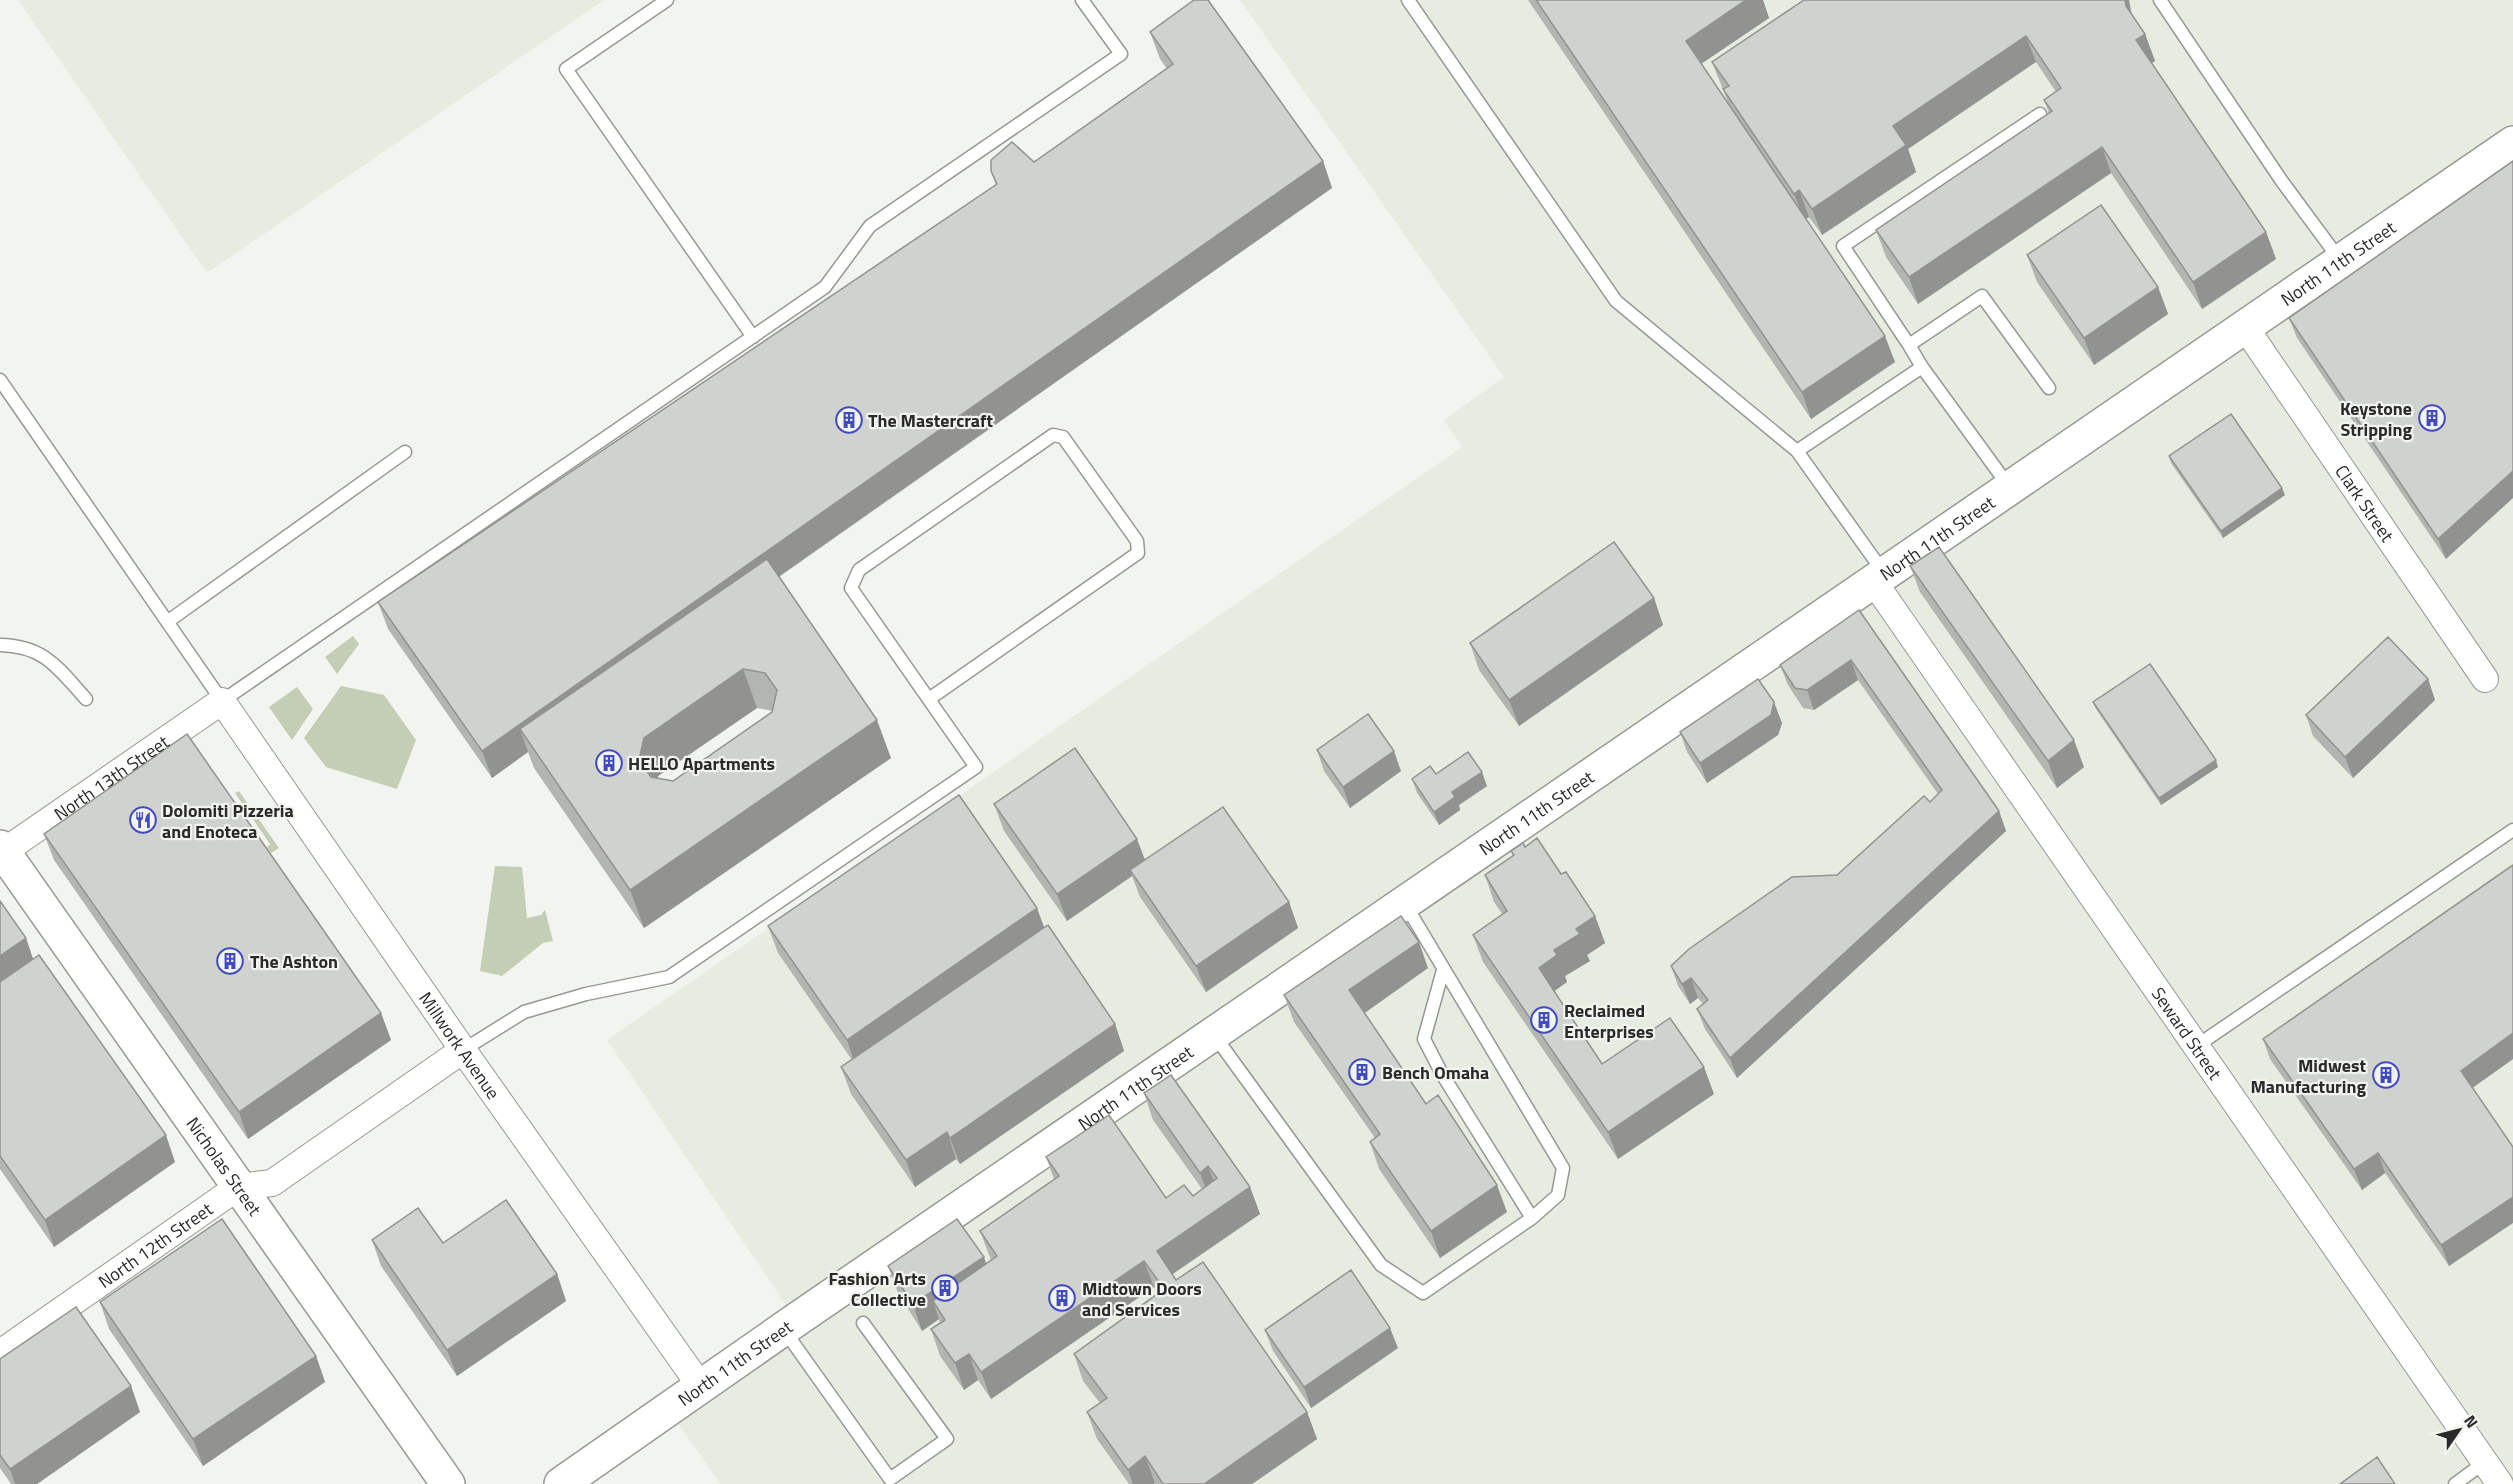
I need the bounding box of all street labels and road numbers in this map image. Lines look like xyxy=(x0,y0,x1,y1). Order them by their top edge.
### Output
street label: North 11th Street xyxy=(2275,213,2402,312)
street label: Clark Street xyxy=(2329,459,2401,548)
street label: North 11th Street xyxy=(1874,488,2001,587)
street label: North 13th Street xyxy=(48,728,175,827)
street label: North 11th Street xyxy=(1473,763,1600,862)
street label: Seward Street xyxy=(2145,981,2229,1085)
street label: Millwork Avenue xyxy=(413,986,507,1104)
street label: North 11th Street xyxy=(1072,1038,1199,1137)
street label: Nicholas Street xyxy=(180,1111,269,1221)
street label: North 12th Street xyxy=(92,1195,218,1294)
street label: North 11th Street xyxy=(672,1313,798,1412)

